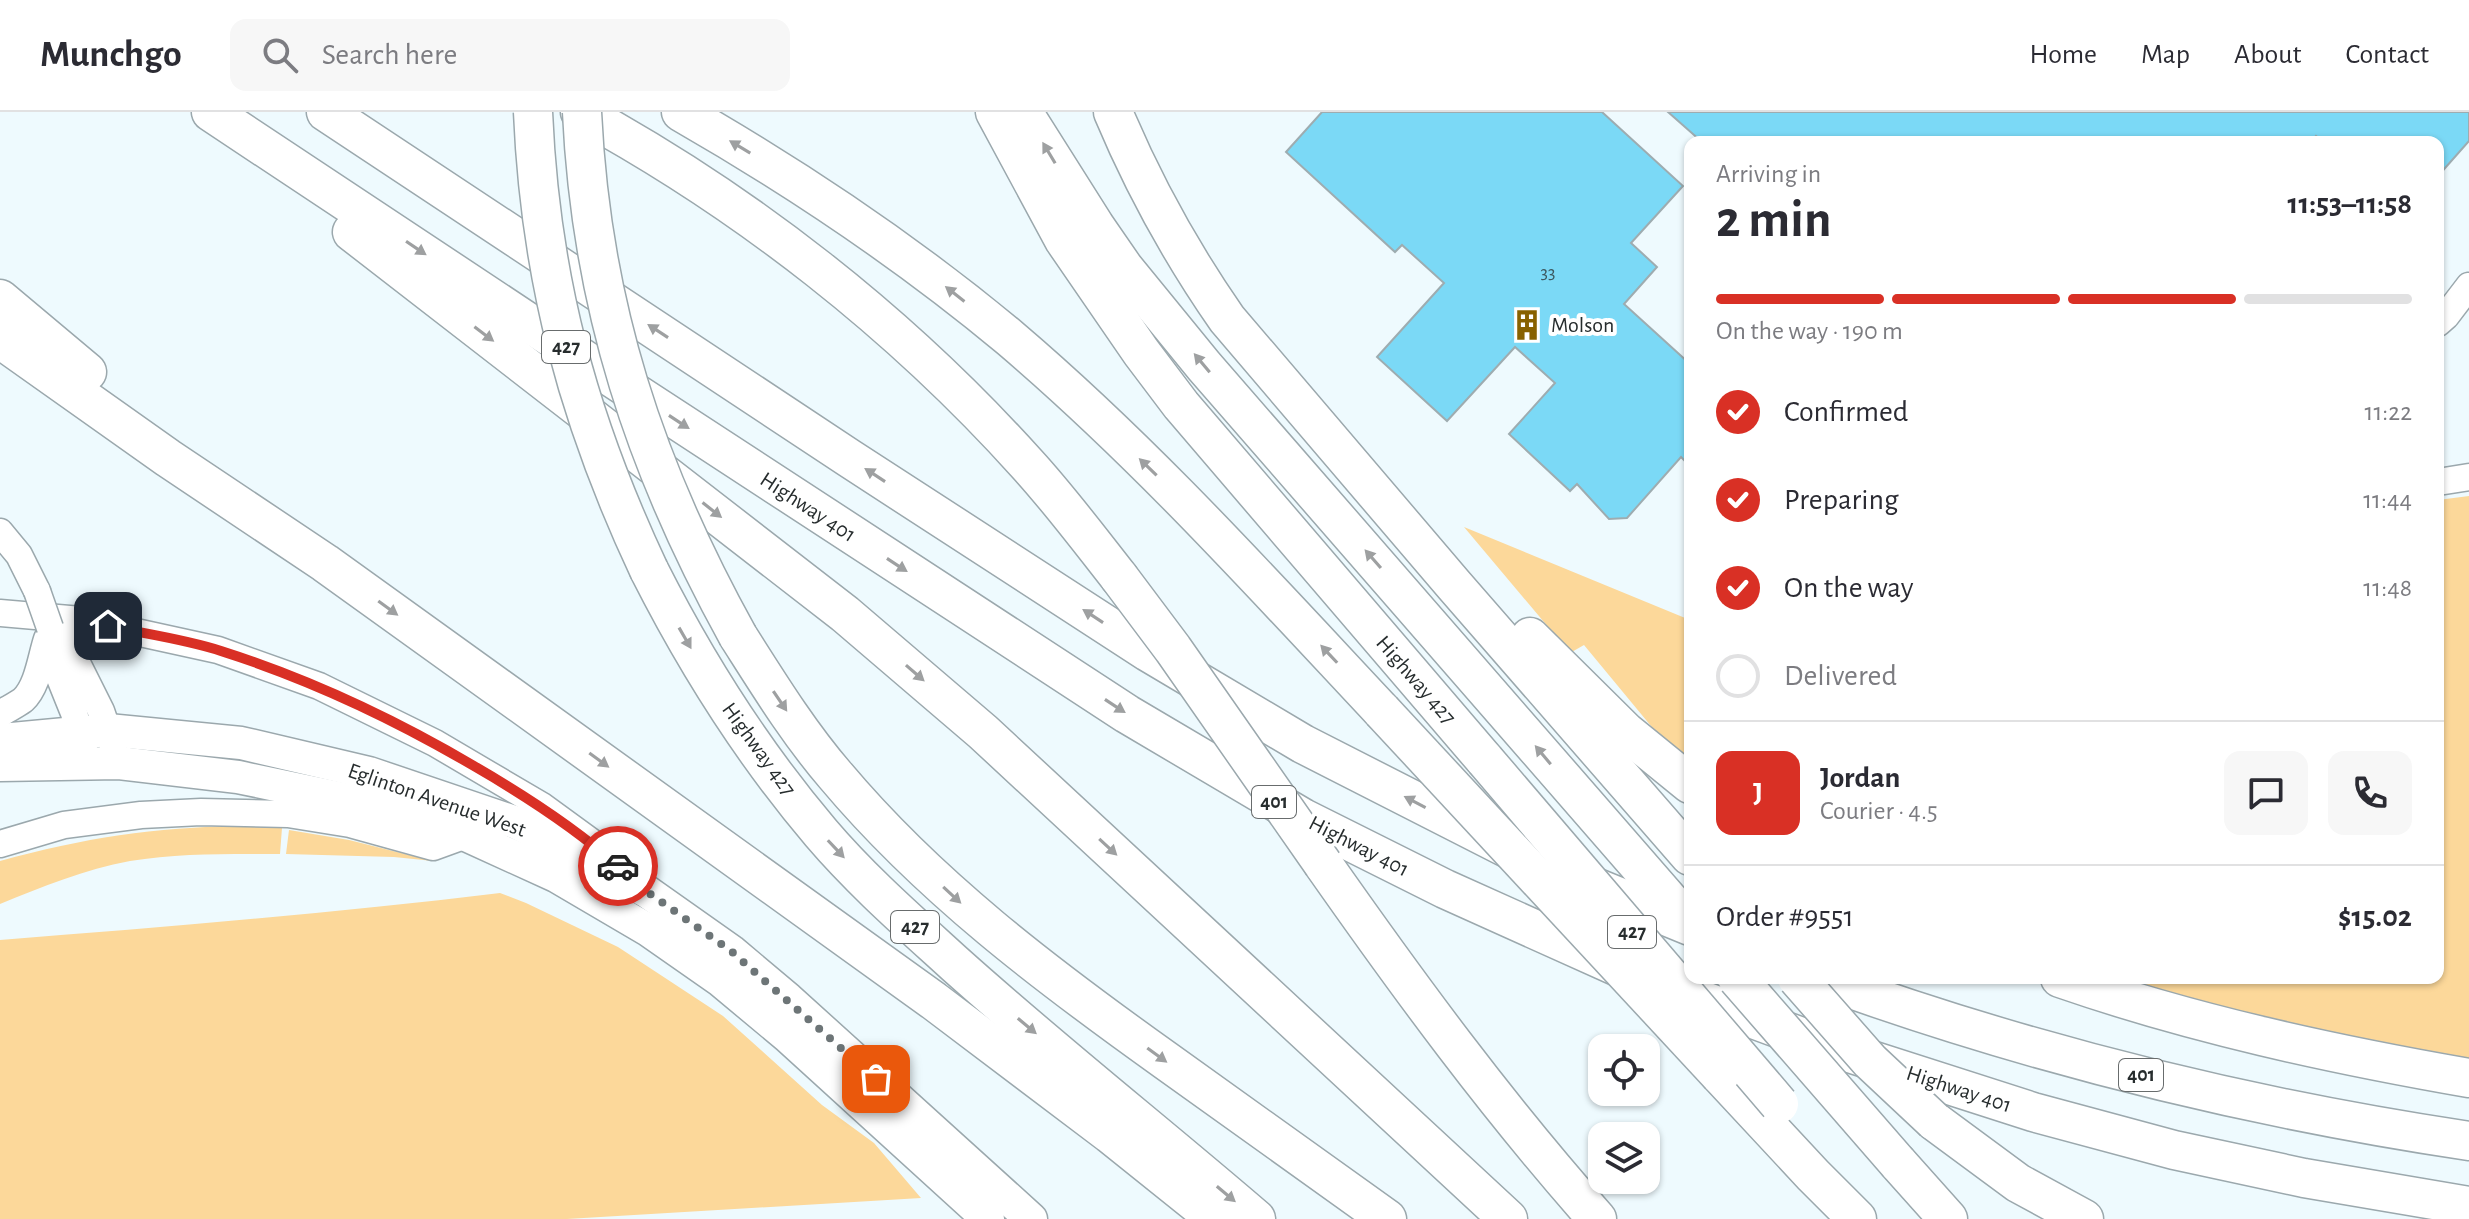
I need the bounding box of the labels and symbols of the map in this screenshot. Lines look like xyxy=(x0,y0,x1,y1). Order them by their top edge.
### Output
one-way arrow xyxy=(729,140,751,154)
one-way arrow xyxy=(1042,142,1056,164)
one-way arrow xyxy=(405,240,426,255)
house number: 33 xyxy=(1541,264,1555,282)
one-way arrow xyxy=(945,286,965,302)
building icon: Molson xyxy=(1510,308,1544,342)
place label: Molson xyxy=(1551,314,1614,336)
one-way arrow xyxy=(647,324,669,339)
one-way arrow xyxy=(474,326,494,342)
road number: 427 xyxy=(542,331,590,363)
one-way arrow xyxy=(1194,353,1211,373)
one-way arrow xyxy=(668,415,690,429)
one-way arrow xyxy=(1139,458,1158,477)
one-way arrow xyxy=(864,467,885,482)
street label: Highway 401 xyxy=(756,468,860,546)
one-way arrow xyxy=(702,502,722,518)
one-way arrow xyxy=(1364,549,1382,568)
one-way arrow xyxy=(886,557,907,572)
pin xyxy=(74,592,142,660)
one-way arrow xyxy=(378,600,399,616)
one-way arrow xyxy=(1082,609,1103,624)
one-way arrow xyxy=(678,627,692,650)
street label: Highway 427 xyxy=(1372,632,1460,728)
one-way arrow xyxy=(1320,645,1338,664)
one-way arrow xyxy=(904,664,924,681)
one-way arrow xyxy=(772,691,787,712)
street label: Highway 427 xyxy=(718,698,800,800)
one-way arrow xyxy=(1104,698,1126,713)
one-way arrow xyxy=(1535,745,1552,765)
one-way arrow xyxy=(589,752,610,767)
street label: Eglinton Avenue West xyxy=(345,759,529,841)
road number: 401 xyxy=(1252,786,1296,818)
one-way arrow xyxy=(1403,796,1426,809)
street label: Highway 401 xyxy=(1305,811,1413,881)
courier xyxy=(578,826,658,906)
one-way arrow xyxy=(1098,838,1117,856)
one-way arrow xyxy=(827,839,845,858)
one-way arrow xyxy=(943,886,962,904)
road number: 427 xyxy=(891,911,939,943)
road number: 427 xyxy=(1608,916,1656,948)
one-way arrow xyxy=(1017,1017,1037,1034)
pin xyxy=(842,1045,910,1113)
one-way arrow xyxy=(1147,1046,1168,1062)
road number: 401 xyxy=(2119,1059,2163,1091)
street label: Highway 401 xyxy=(1904,1062,2014,1116)
one-way arrow xyxy=(1216,1184,1235,1202)

